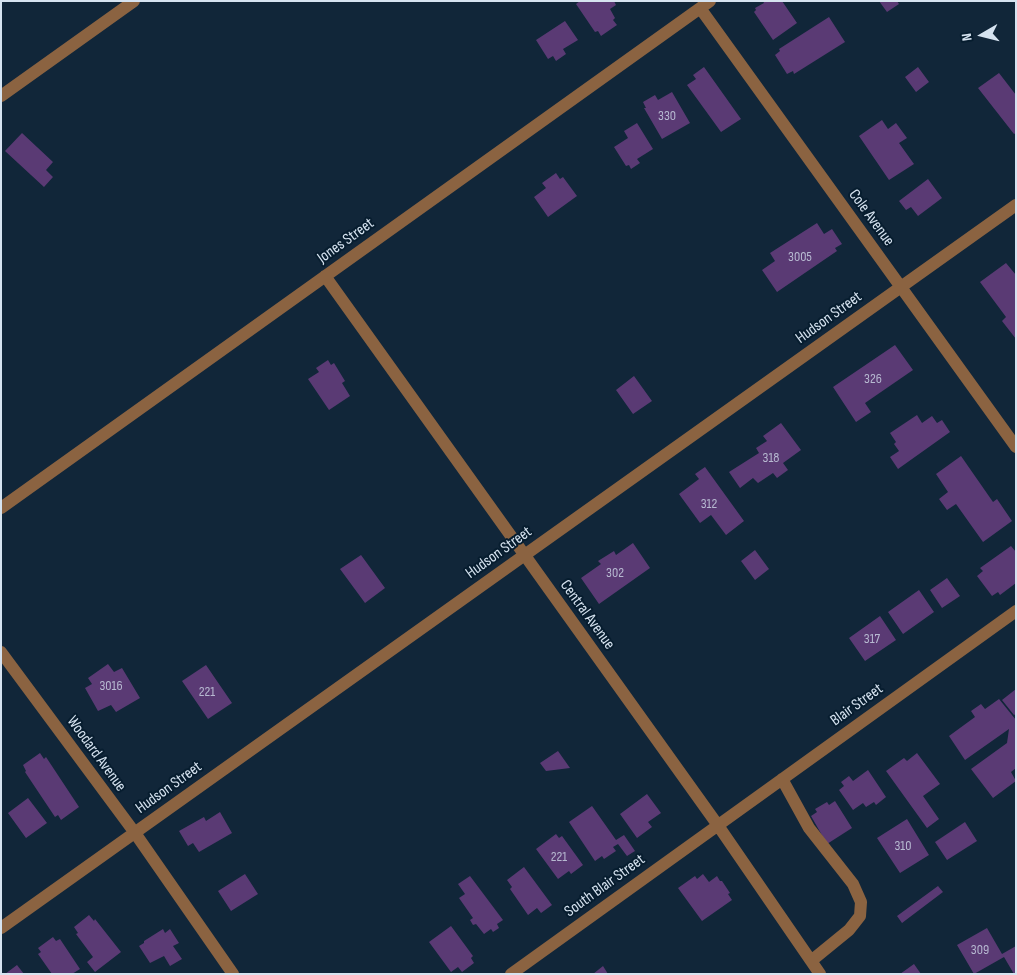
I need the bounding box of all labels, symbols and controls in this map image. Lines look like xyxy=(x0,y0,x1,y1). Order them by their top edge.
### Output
north arrow xyxy=(957,10,1007,60)
text: N xyxy=(958,32,976,42)
house number: 330 xyxy=(658,108,676,124)
street label: Cole Avenue xyxy=(844,186,898,250)
street label: Jones Street xyxy=(314,214,378,268)
house number: 3005 xyxy=(788,249,812,265)
street label: Hudson Street xyxy=(792,288,866,348)
house number: 326 xyxy=(864,371,882,387)
house number: 318 xyxy=(763,450,779,466)
house number: 312 xyxy=(701,496,717,512)
street label: Hudson Street xyxy=(462,523,536,583)
house number: 302 xyxy=(606,565,624,581)
street label: Central Avenue xyxy=(555,577,619,653)
house number: 317 xyxy=(864,631,880,647)
house number: 3016 xyxy=(99,678,123,694)
street label: Blair Street xyxy=(827,680,887,730)
house number: 221 xyxy=(199,684,215,700)
street label: Woodard Avenue xyxy=(62,712,130,796)
street label: Hudson Street xyxy=(132,758,206,818)
house number: 310 xyxy=(894,838,912,854)
house number: 221 xyxy=(551,849,567,865)
street label: South Blair Street xyxy=(561,850,649,922)
house number: 309 xyxy=(971,942,989,958)

